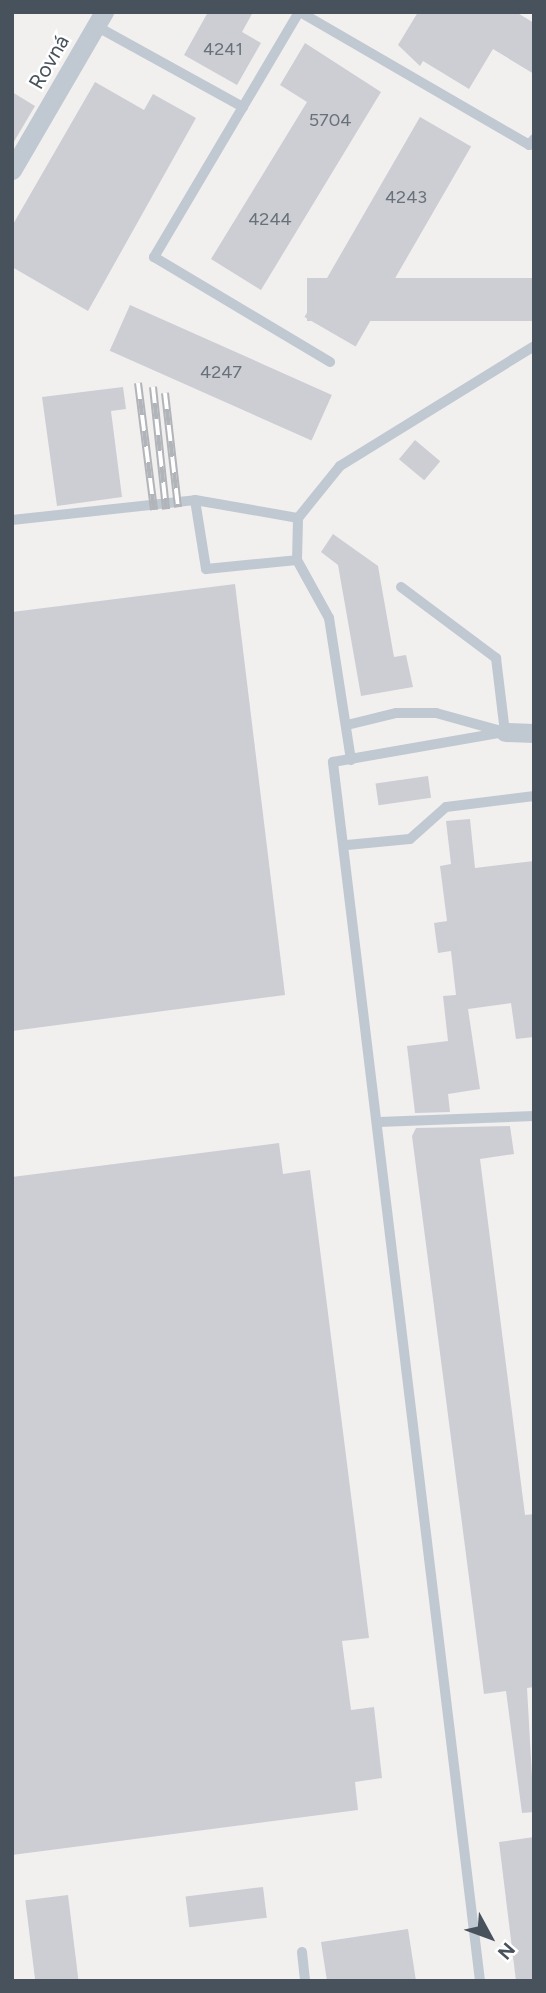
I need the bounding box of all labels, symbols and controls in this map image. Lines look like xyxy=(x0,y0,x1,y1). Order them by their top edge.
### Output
street label: Rovná xyxy=(23,30,75,94)
house number: 4241 xyxy=(203,38,243,60)
house number: 5704 xyxy=(309,109,351,131)
house number: 4243 xyxy=(385,186,427,208)
house number: 4244 xyxy=(248,208,292,230)
house number: 4247 xyxy=(200,361,242,383)
north arrow xyxy=(455,1902,525,1972)
text: N xyxy=(493,1938,520,1964)

